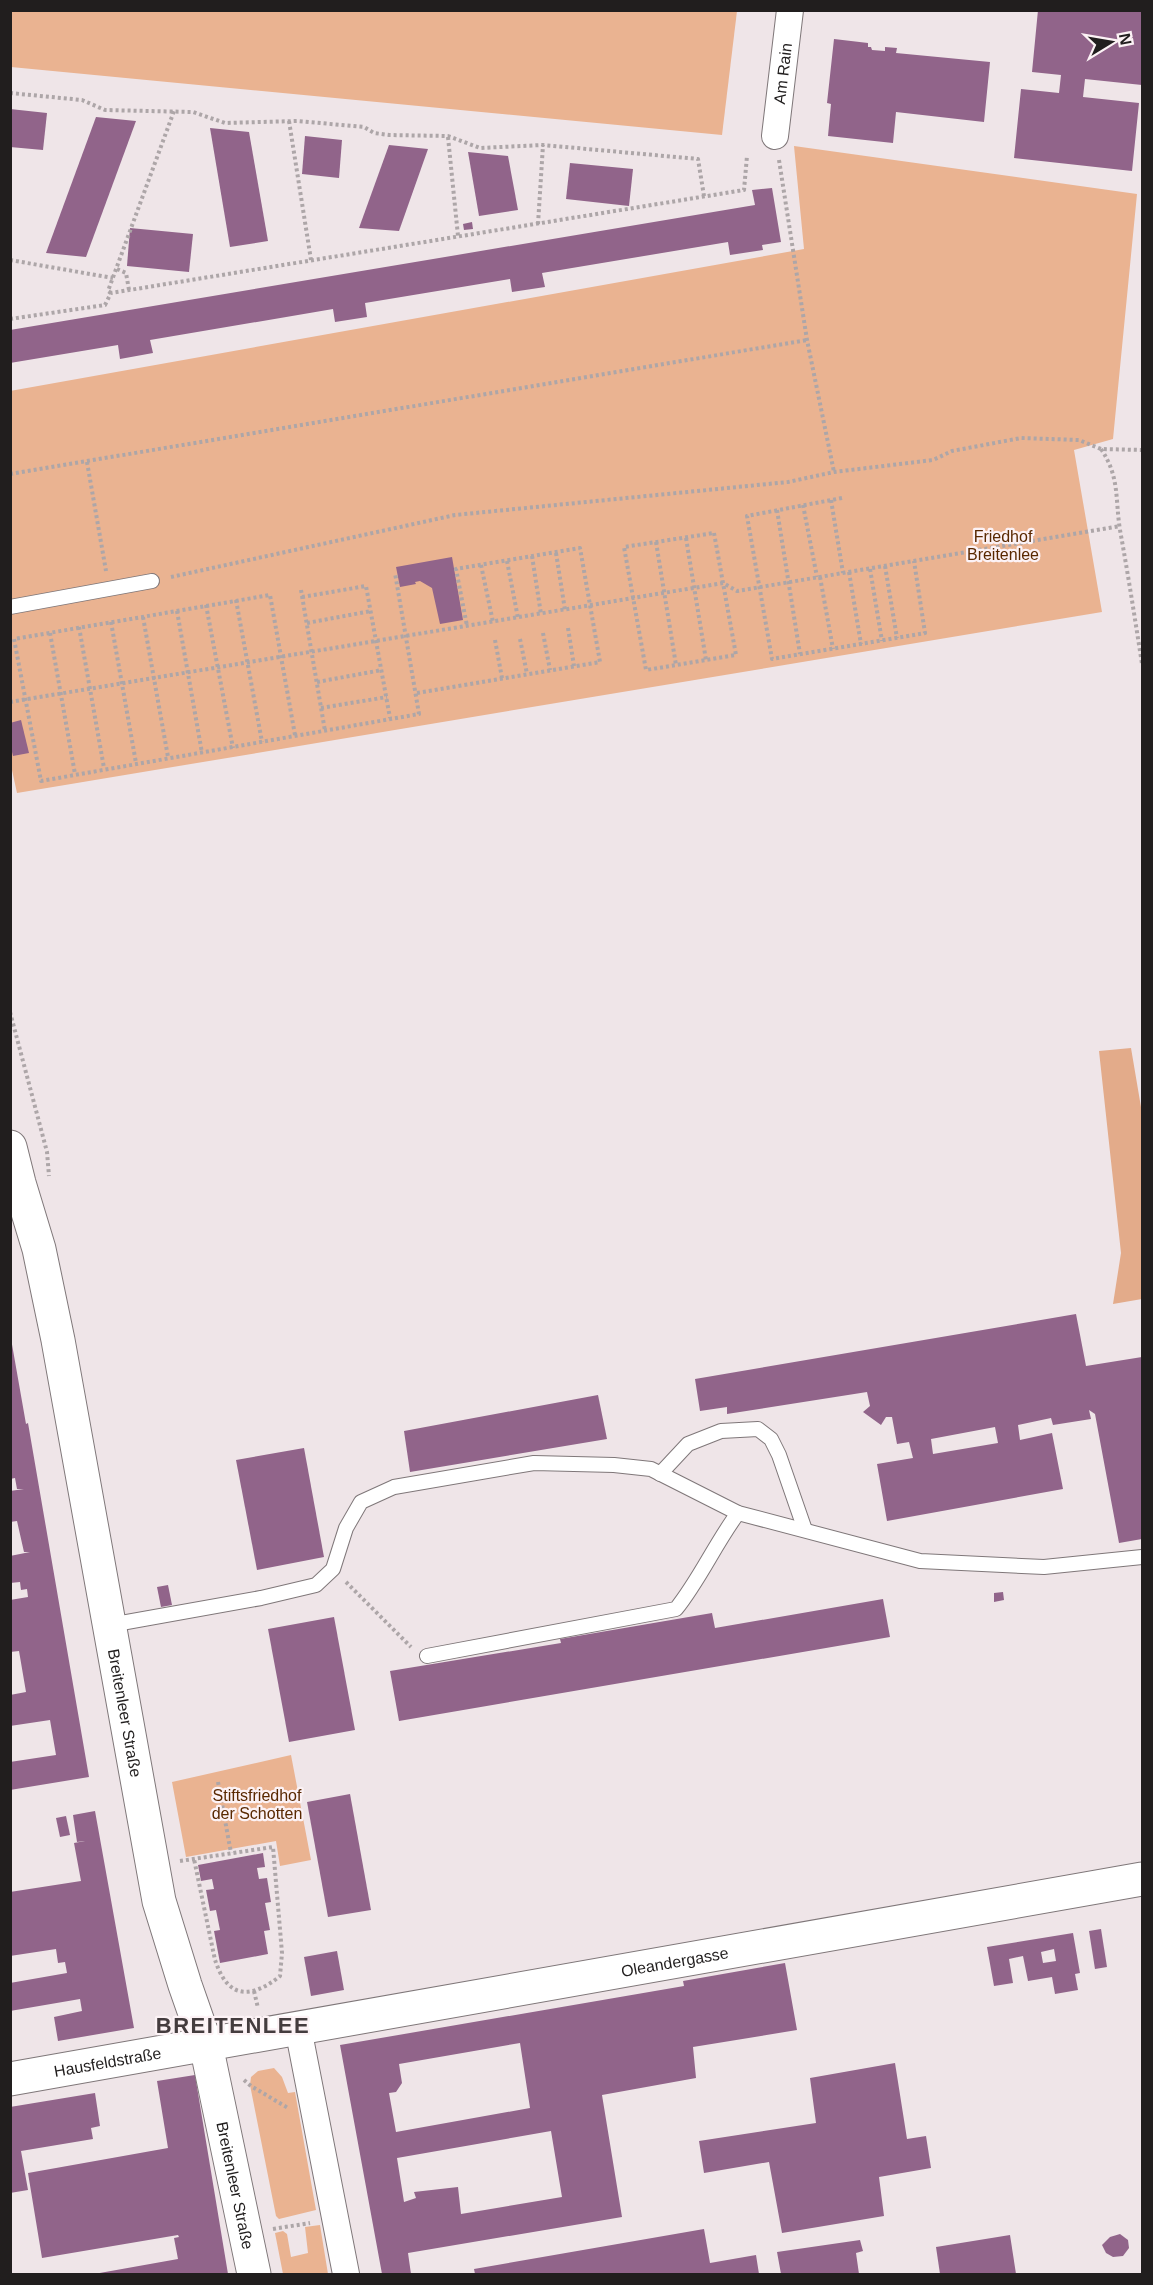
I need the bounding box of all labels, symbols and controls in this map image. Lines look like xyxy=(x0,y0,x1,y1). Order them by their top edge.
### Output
north arrow xyxy=(1081,12,1141,72)
text: N xyxy=(1116,32,1135,47)
street label: Am Rain xyxy=(771,42,795,105)
park label: Friedhof Breitenlee xyxy=(967,528,1039,563)
street label: Breitenleer Straße xyxy=(105,1648,145,1779)
park label: Stiftsfriedhof der Schotten xyxy=(212,1787,302,1822)
street label: Oleandergasse xyxy=(620,1944,730,1980)
district label: BREITENLEE xyxy=(156,2013,310,2038)
street label: Hausfeldstraße xyxy=(53,2044,163,2080)
street label: Breitenleer Straße xyxy=(213,2120,257,2251)

